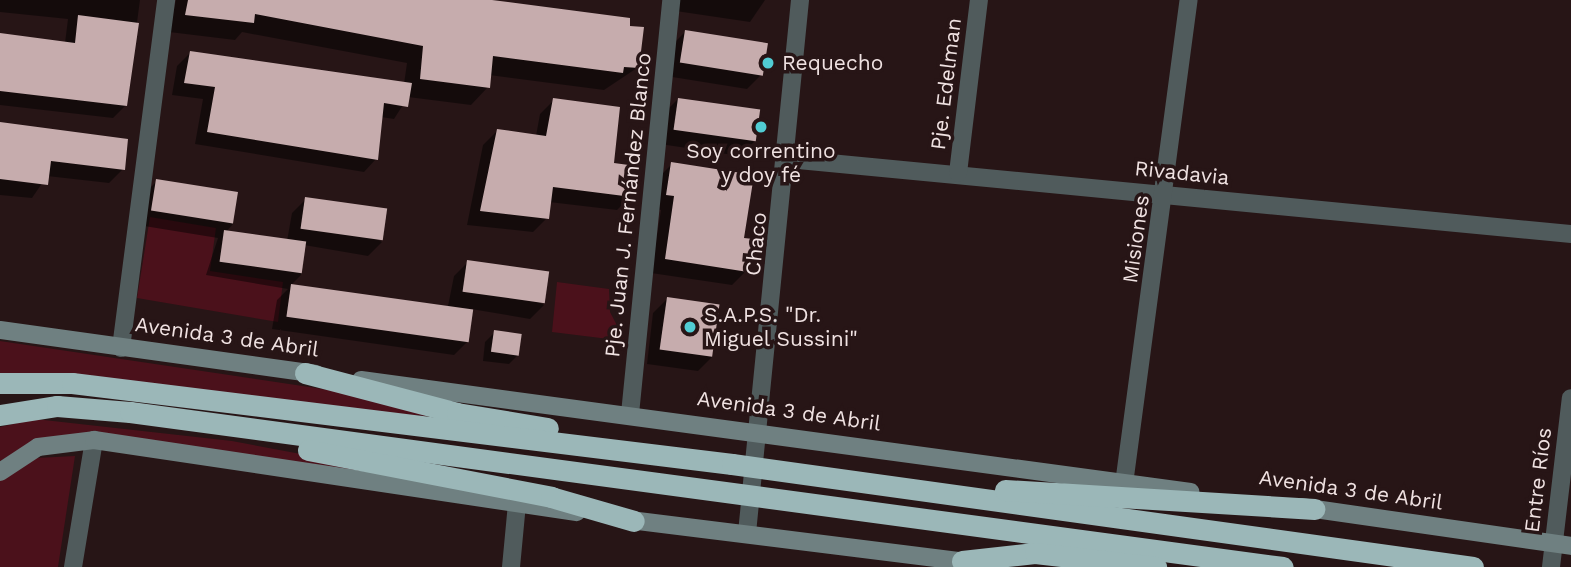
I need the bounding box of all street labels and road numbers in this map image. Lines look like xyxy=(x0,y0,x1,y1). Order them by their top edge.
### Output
street label: Pje. Edelman xyxy=(925,17,967,151)
street label: Pje. Juan J. Fernández Blanco xyxy=(599,51,657,359)
street label: Rivadavia xyxy=(1133,156,1231,190)
street label: Misiones xyxy=(1117,193,1155,285)
street label: Chaco xyxy=(740,211,772,277)
street label: Avenida 3 de Abril xyxy=(133,312,321,362)
street label: Avenida 3 de Abril xyxy=(695,386,883,436)
street label: Entre Ríos xyxy=(1519,426,1557,534)
street label: Avenida 3 de Abril xyxy=(1257,465,1445,515)

